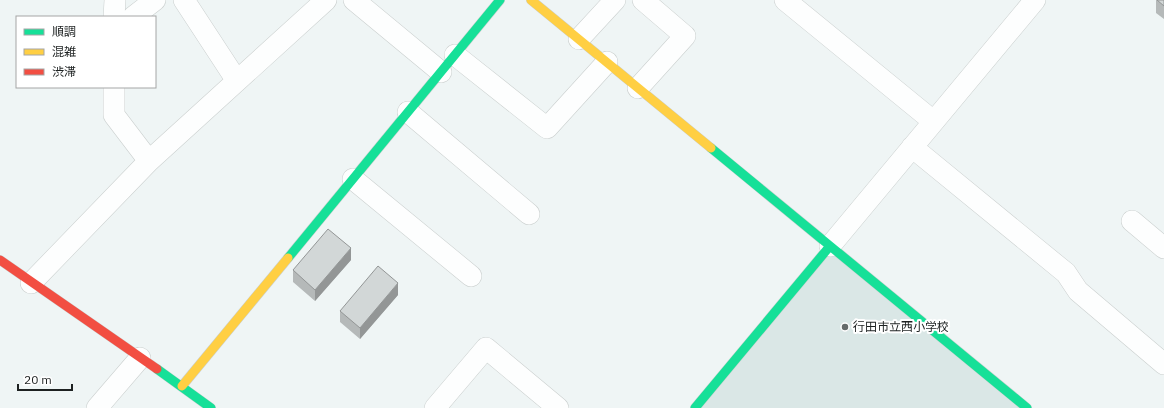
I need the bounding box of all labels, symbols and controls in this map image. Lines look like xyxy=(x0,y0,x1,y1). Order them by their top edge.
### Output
legend xyxy=(16,16,156,88)
text: 順調 xyxy=(52,24,76,39)
text: 混雑 xyxy=(52,44,76,59)
text: 渋滞 xyxy=(52,64,76,79)
place label: 行田市立西小学校 xyxy=(853,319,949,334)
marker: 行田市立西小学校 xyxy=(840,322,850,332)
scale bar xyxy=(18,366,72,392)
text: 20 m xyxy=(24,372,52,387)

